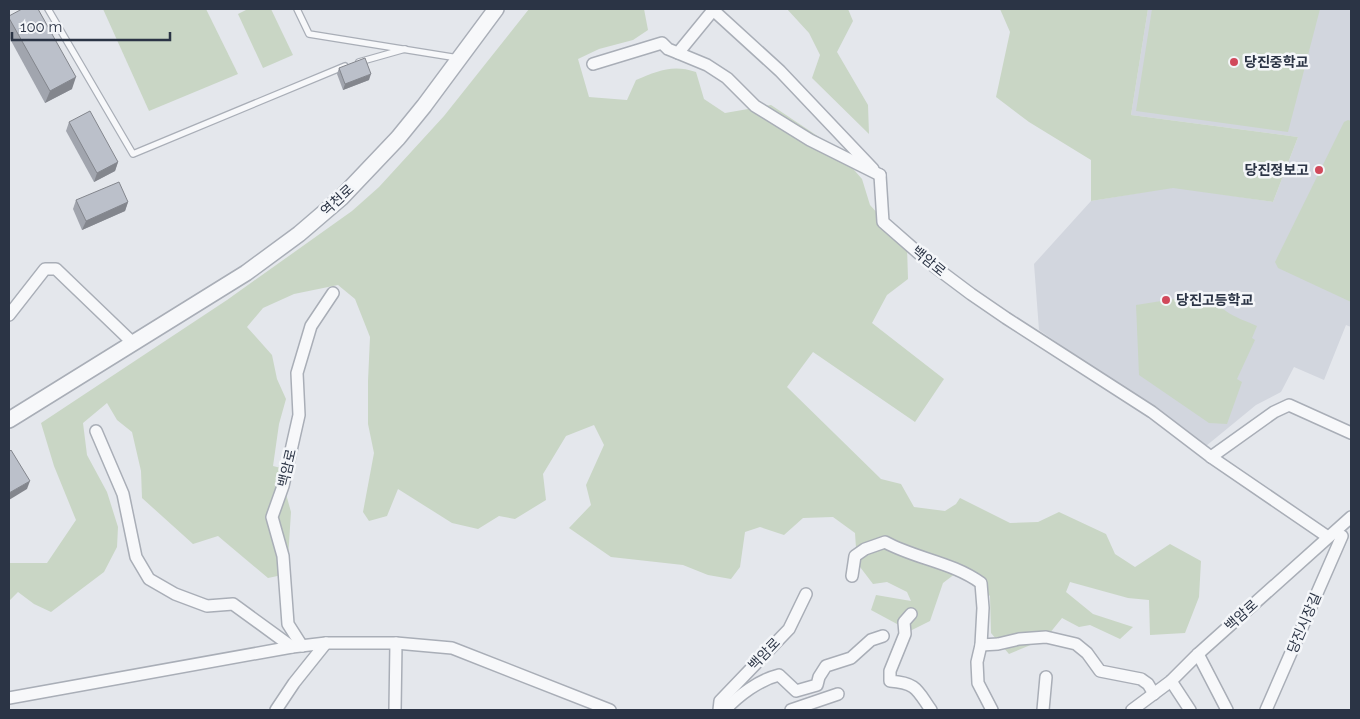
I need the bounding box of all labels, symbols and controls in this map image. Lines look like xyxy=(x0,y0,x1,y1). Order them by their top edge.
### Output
scale bar xyxy=(12,10,170,42)
text: 100 m xyxy=(20,18,62,36)
place label: 당진중학교 xyxy=(1244,54,1309,70)
marker: 당진중학교 xyxy=(1228,56,1240,68)
place label: 당진정보고 xyxy=(1245,162,1309,178)
marker: 당진정보고 xyxy=(1313,164,1325,176)
street label: 역천로 xyxy=(317,181,357,219)
street label: 백암로 xyxy=(909,243,949,279)
place label: 당진고등학교 xyxy=(1176,292,1253,308)
marker: 당진고등학교 xyxy=(1160,294,1172,306)
street label: 백암로 xyxy=(275,447,299,489)
street label: 당진시장길 xyxy=(1284,590,1324,656)
street label: 백암로 xyxy=(1221,596,1261,634)
street label: 백암로 xyxy=(745,634,783,673)

